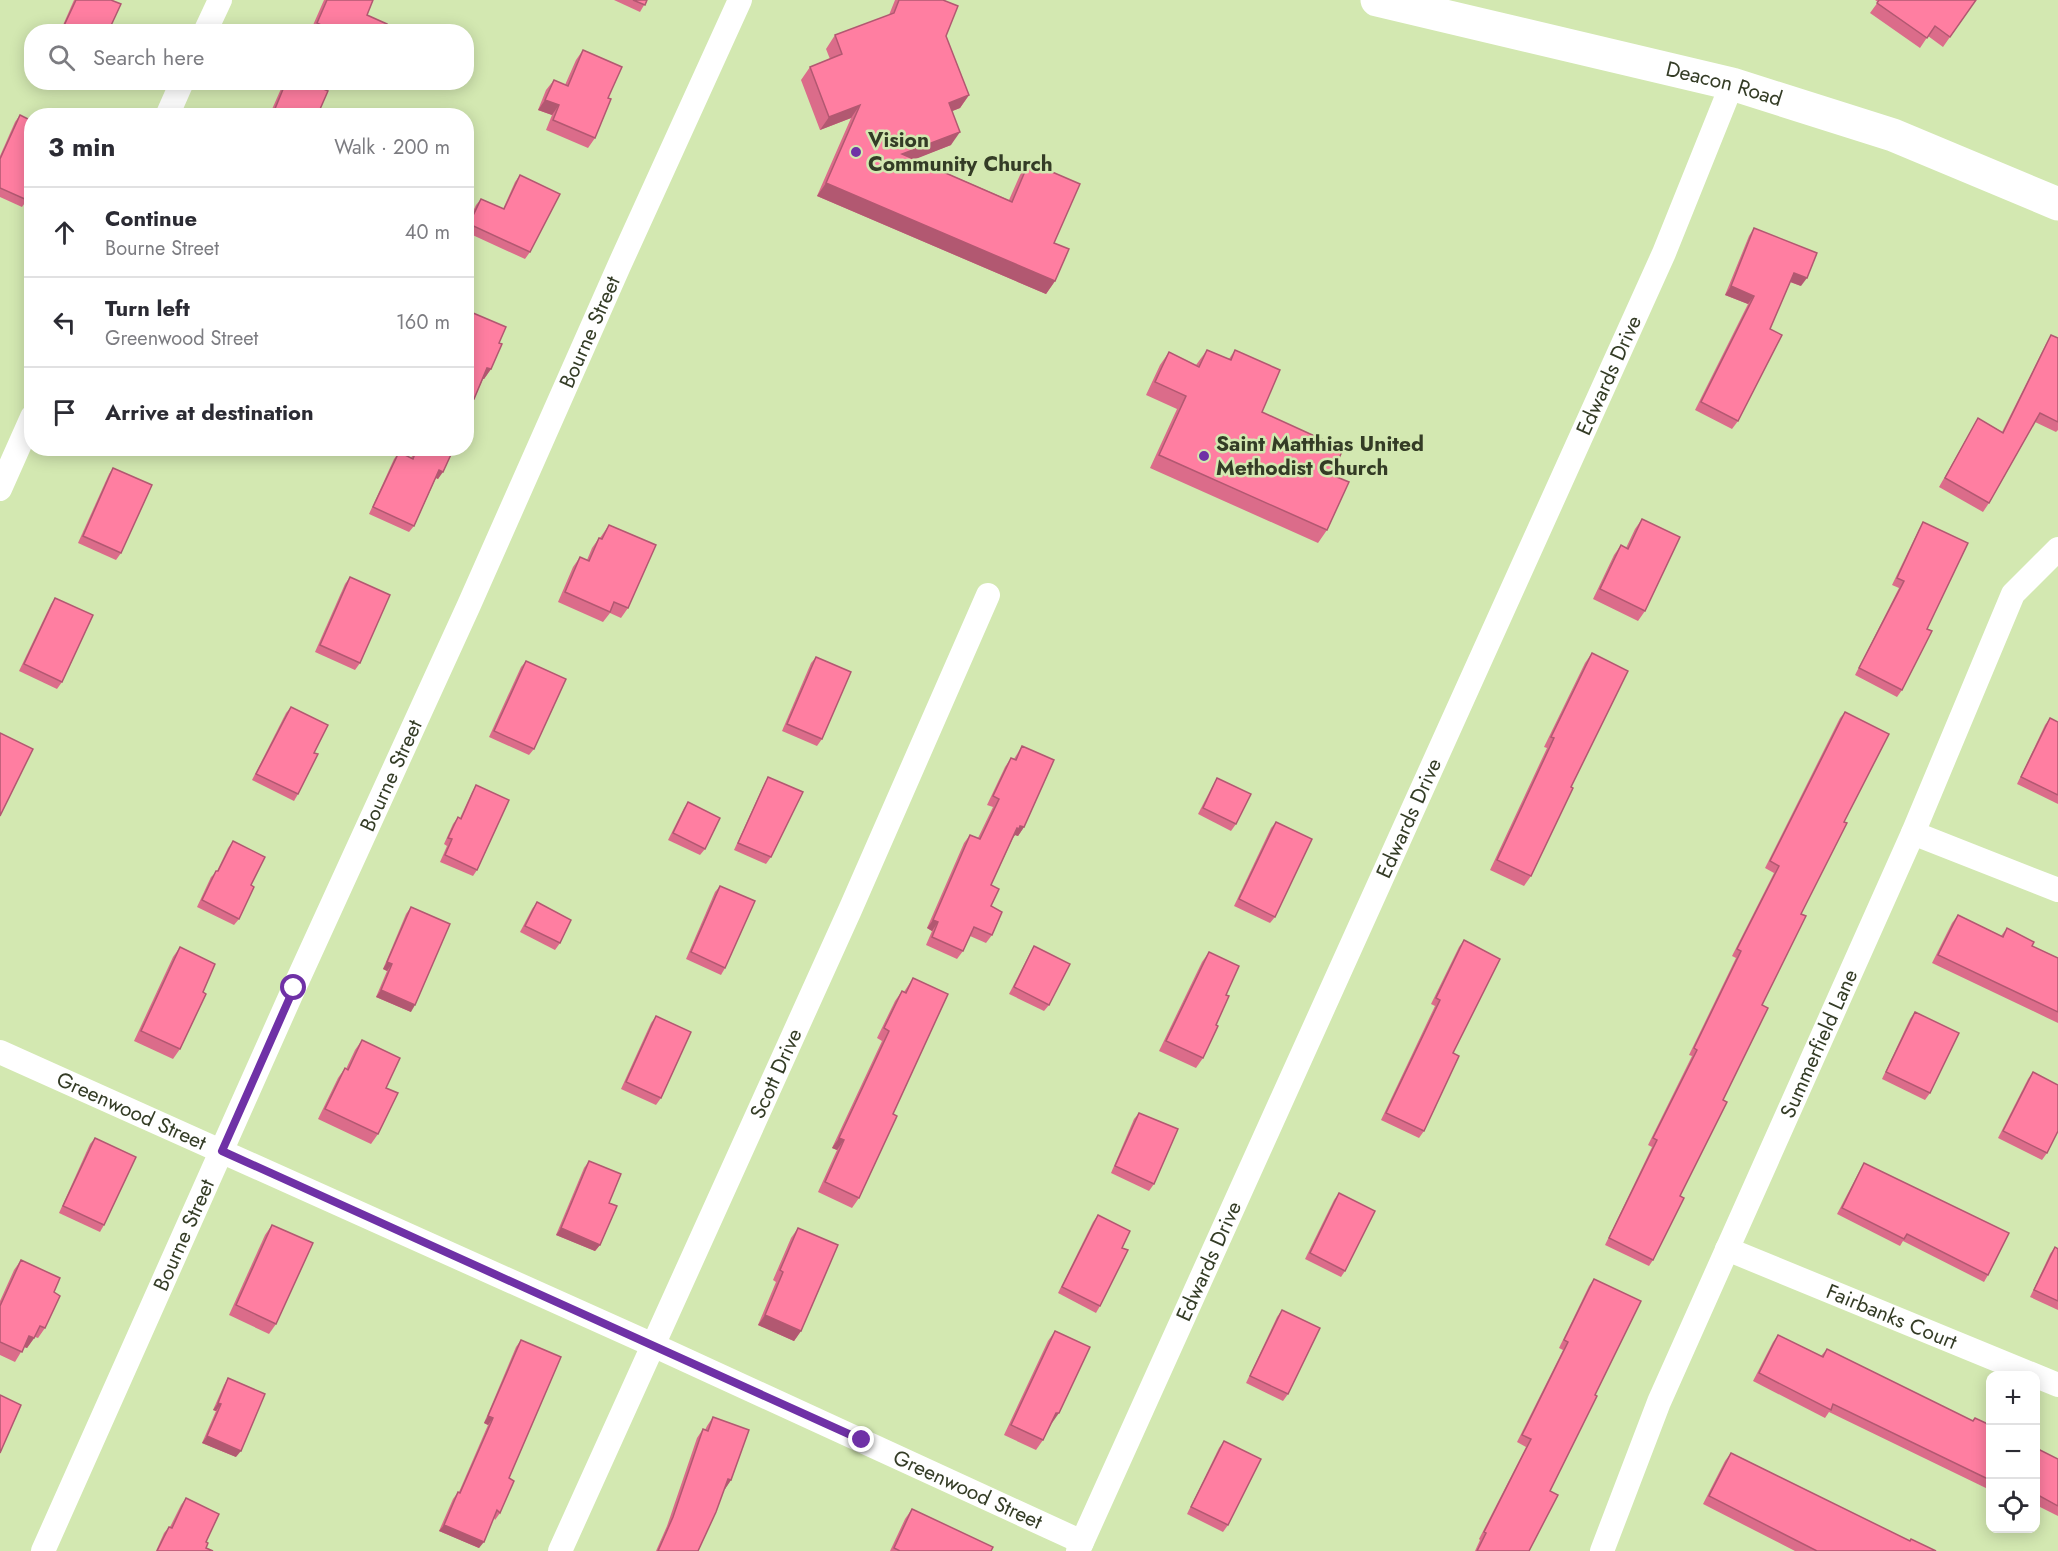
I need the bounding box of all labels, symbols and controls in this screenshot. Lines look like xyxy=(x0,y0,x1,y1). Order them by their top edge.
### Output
search box xyxy=(24,24,474,90)
icon: search xyxy=(45,41,78,74)
text: Search here xyxy=(93,41,204,73)
street label: Deacon Road xyxy=(1663,54,1786,114)
place label: Vision Community Church xyxy=(867,125,1053,179)
text: 3 min xyxy=(48,128,115,166)
text: Walk · 200 m xyxy=(334,133,450,162)
marker: Vision Community Church xyxy=(849,145,863,159)
text: Continue xyxy=(105,202,197,234)
icon: ahead xyxy=(48,216,81,249)
text: 40 m xyxy=(405,218,450,247)
text: Bourne Street xyxy=(105,234,219,263)
street label: Bourne Street xyxy=(552,271,628,393)
text: Turn left xyxy=(105,292,190,324)
icon: left xyxy=(48,306,81,339)
text: 160 m xyxy=(396,308,450,337)
street label: Edwards Drive xyxy=(1569,310,1649,440)
text: Greenwood Street xyxy=(105,324,258,353)
icon: arrive xyxy=(48,396,81,429)
text: Arrive at destination xyxy=(105,396,314,428)
place label: Saint Matthias United Methodist Church xyxy=(1216,429,1424,483)
marker: Saint Matthias United Methodist Church xyxy=(1197,449,1211,463)
street label: Bourne Street xyxy=(353,715,430,836)
street label: Edwards Drive xyxy=(1369,753,1449,883)
street label: Summerfield Lane xyxy=(1773,964,1865,1123)
route start xyxy=(280,974,306,1000)
street label: Scott Drive xyxy=(743,1023,810,1124)
street label: Greenwood Street xyxy=(52,1064,211,1158)
street label: Bourne Street xyxy=(146,1174,222,1296)
street label: Edwards Drive xyxy=(1169,1196,1249,1326)
street label: Fairbanks Court xyxy=(1822,1276,1962,1357)
map controls xyxy=(1986,1371,2040,1533)
button: + xyxy=(1986,1371,2040,1425)
button: − xyxy=(1986,1425,2040,1479)
route end xyxy=(848,1426,874,1452)
street label: Greenwood Street xyxy=(888,1442,1047,1537)
button: locate xyxy=(1986,1479,2040,1533)

